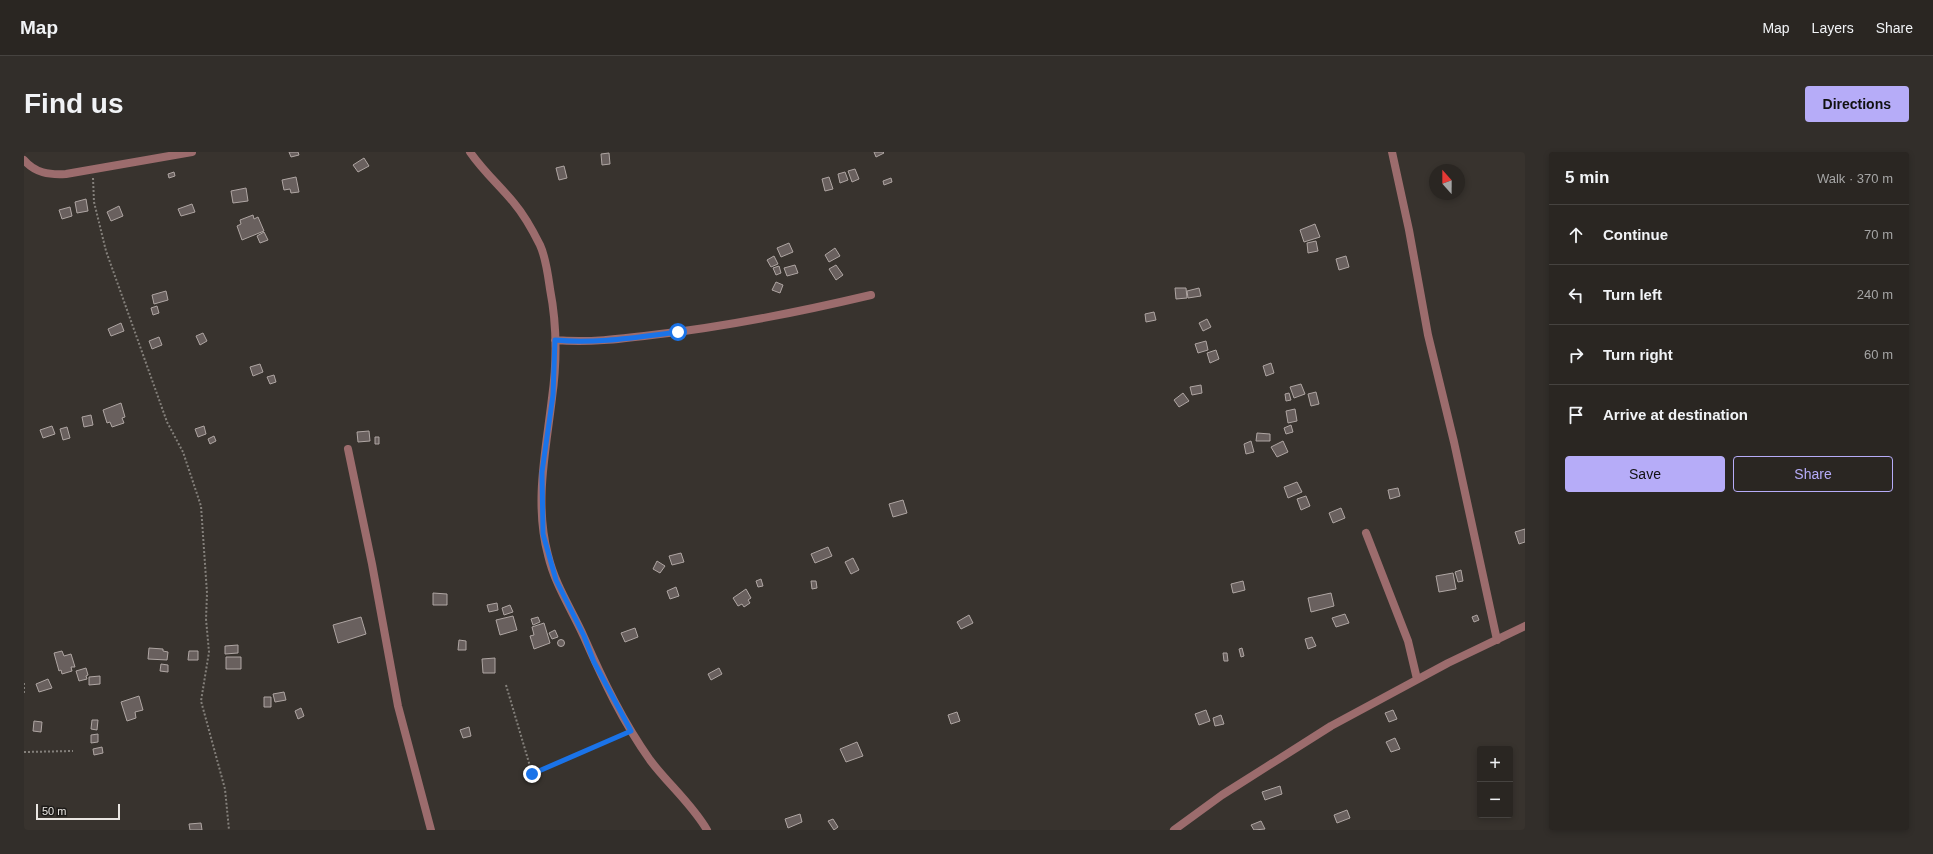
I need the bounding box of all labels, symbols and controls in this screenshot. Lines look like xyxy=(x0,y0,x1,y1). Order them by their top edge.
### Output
text: Map xyxy=(20,17,58,38)
text: Map xyxy=(1762,20,1790,36)
text: Layers xyxy=(1812,20,1854,36)
text: Share xyxy=(1876,20,1913,36)
button: Directions xyxy=(1805,86,1909,122)
text: Find us xyxy=(24,88,124,119)
north arrow xyxy=(1429,164,1465,200)
text: 5 min xyxy=(1565,168,1609,187)
text: Walk · 370 m xyxy=(1817,171,1893,186)
icon: ahead xyxy=(1565,224,1587,246)
text: Continue xyxy=(1603,226,1668,243)
text: 70 m xyxy=(1864,227,1893,242)
icon: left xyxy=(1565,284,1587,306)
text: Turn left xyxy=(1603,286,1662,303)
text: 240 m xyxy=(1857,287,1893,302)
route start xyxy=(669,323,687,341)
icon: right xyxy=(1565,344,1587,366)
text: Turn right xyxy=(1603,346,1673,363)
text: 60 m xyxy=(1864,347,1893,362)
icon: arrive xyxy=(1565,404,1587,426)
text: Arrive at destination xyxy=(1603,406,1748,423)
button: Save xyxy=(1565,456,1725,492)
button: Share xyxy=(1733,456,1893,492)
map controls xyxy=(1477,746,1513,818)
button: + xyxy=(1477,746,1513,782)
route end xyxy=(523,765,541,783)
button: − xyxy=(1477,782,1513,818)
scale bar xyxy=(36,802,120,821)
text: 50 m xyxy=(42,805,66,817)

